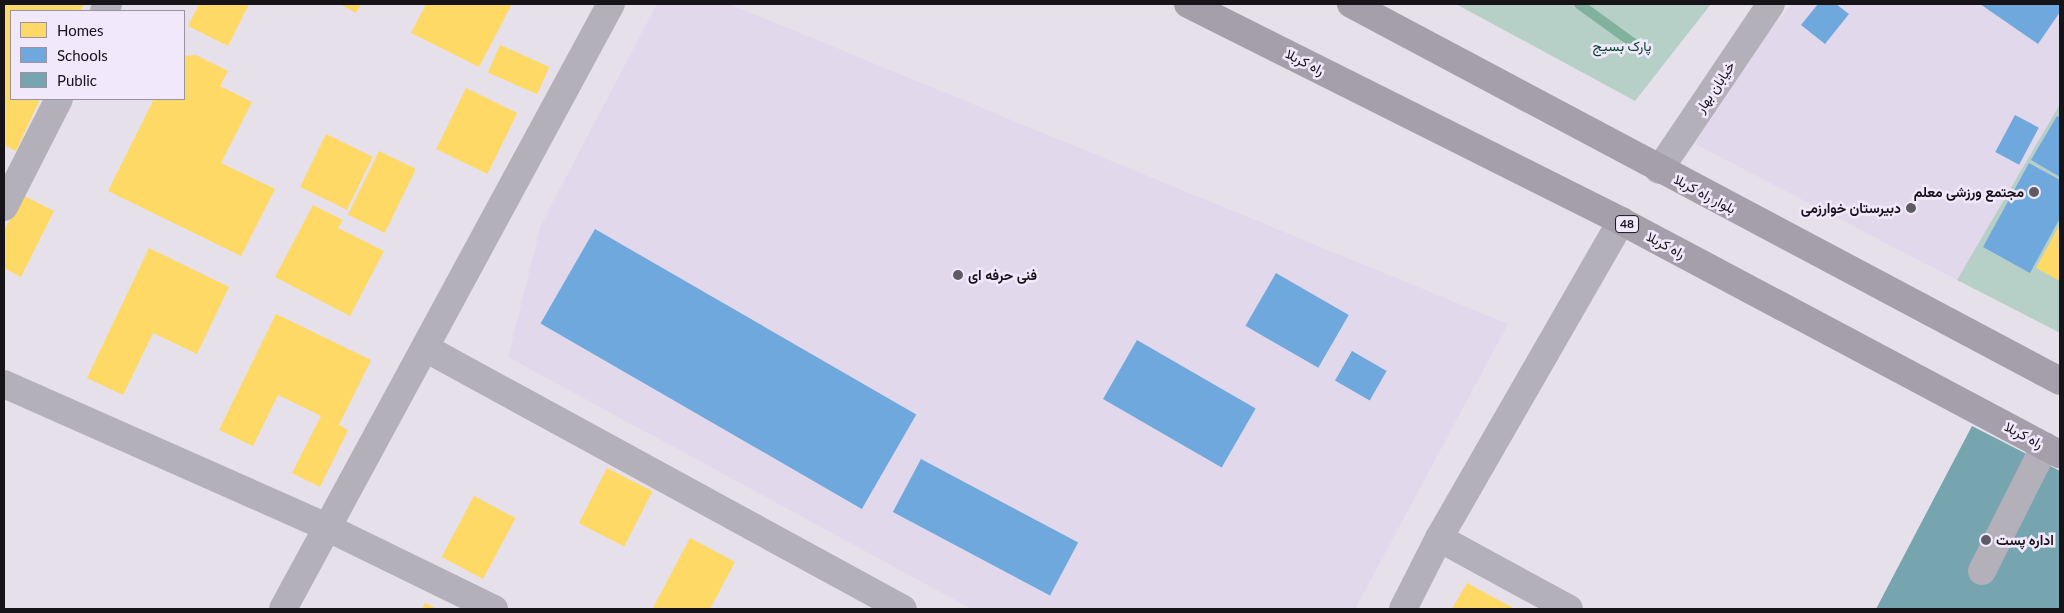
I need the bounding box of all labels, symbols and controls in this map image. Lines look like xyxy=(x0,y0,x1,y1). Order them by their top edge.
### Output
legend xyxy=(10,10,185,100)
text: Homes xyxy=(57,21,103,39)
park label: پارک بسیج xyxy=(1593,38,1651,54)
street label: راه کربلا xyxy=(1283,45,1327,79)
text: Schools xyxy=(57,46,108,64)
street label: خیابان بهار xyxy=(1692,58,1738,116)
text: Public xyxy=(57,71,97,89)
street label: بلوار راه کربلا xyxy=(1671,171,1739,217)
place label: مجتمع ورزشی معلم xyxy=(1914,184,2024,200)
marker: مجتمع ورزشی معلم xyxy=(2028,186,2040,198)
place label: دبیرستان خوارزمی xyxy=(1801,200,1901,216)
marker: دبیرستان خوارزمی xyxy=(1905,202,1917,214)
road number: 48 xyxy=(1614,214,1640,233)
street label: راه کربلا xyxy=(1644,228,1688,262)
place label: فنی حرفه ای xyxy=(968,267,1037,283)
marker: فنی حرفه ای xyxy=(952,269,964,281)
street label: راه کربلا xyxy=(2002,418,2046,452)
place label: اداره پست xyxy=(1996,532,2054,548)
marker: اداره پست xyxy=(1980,534,1992,546)

